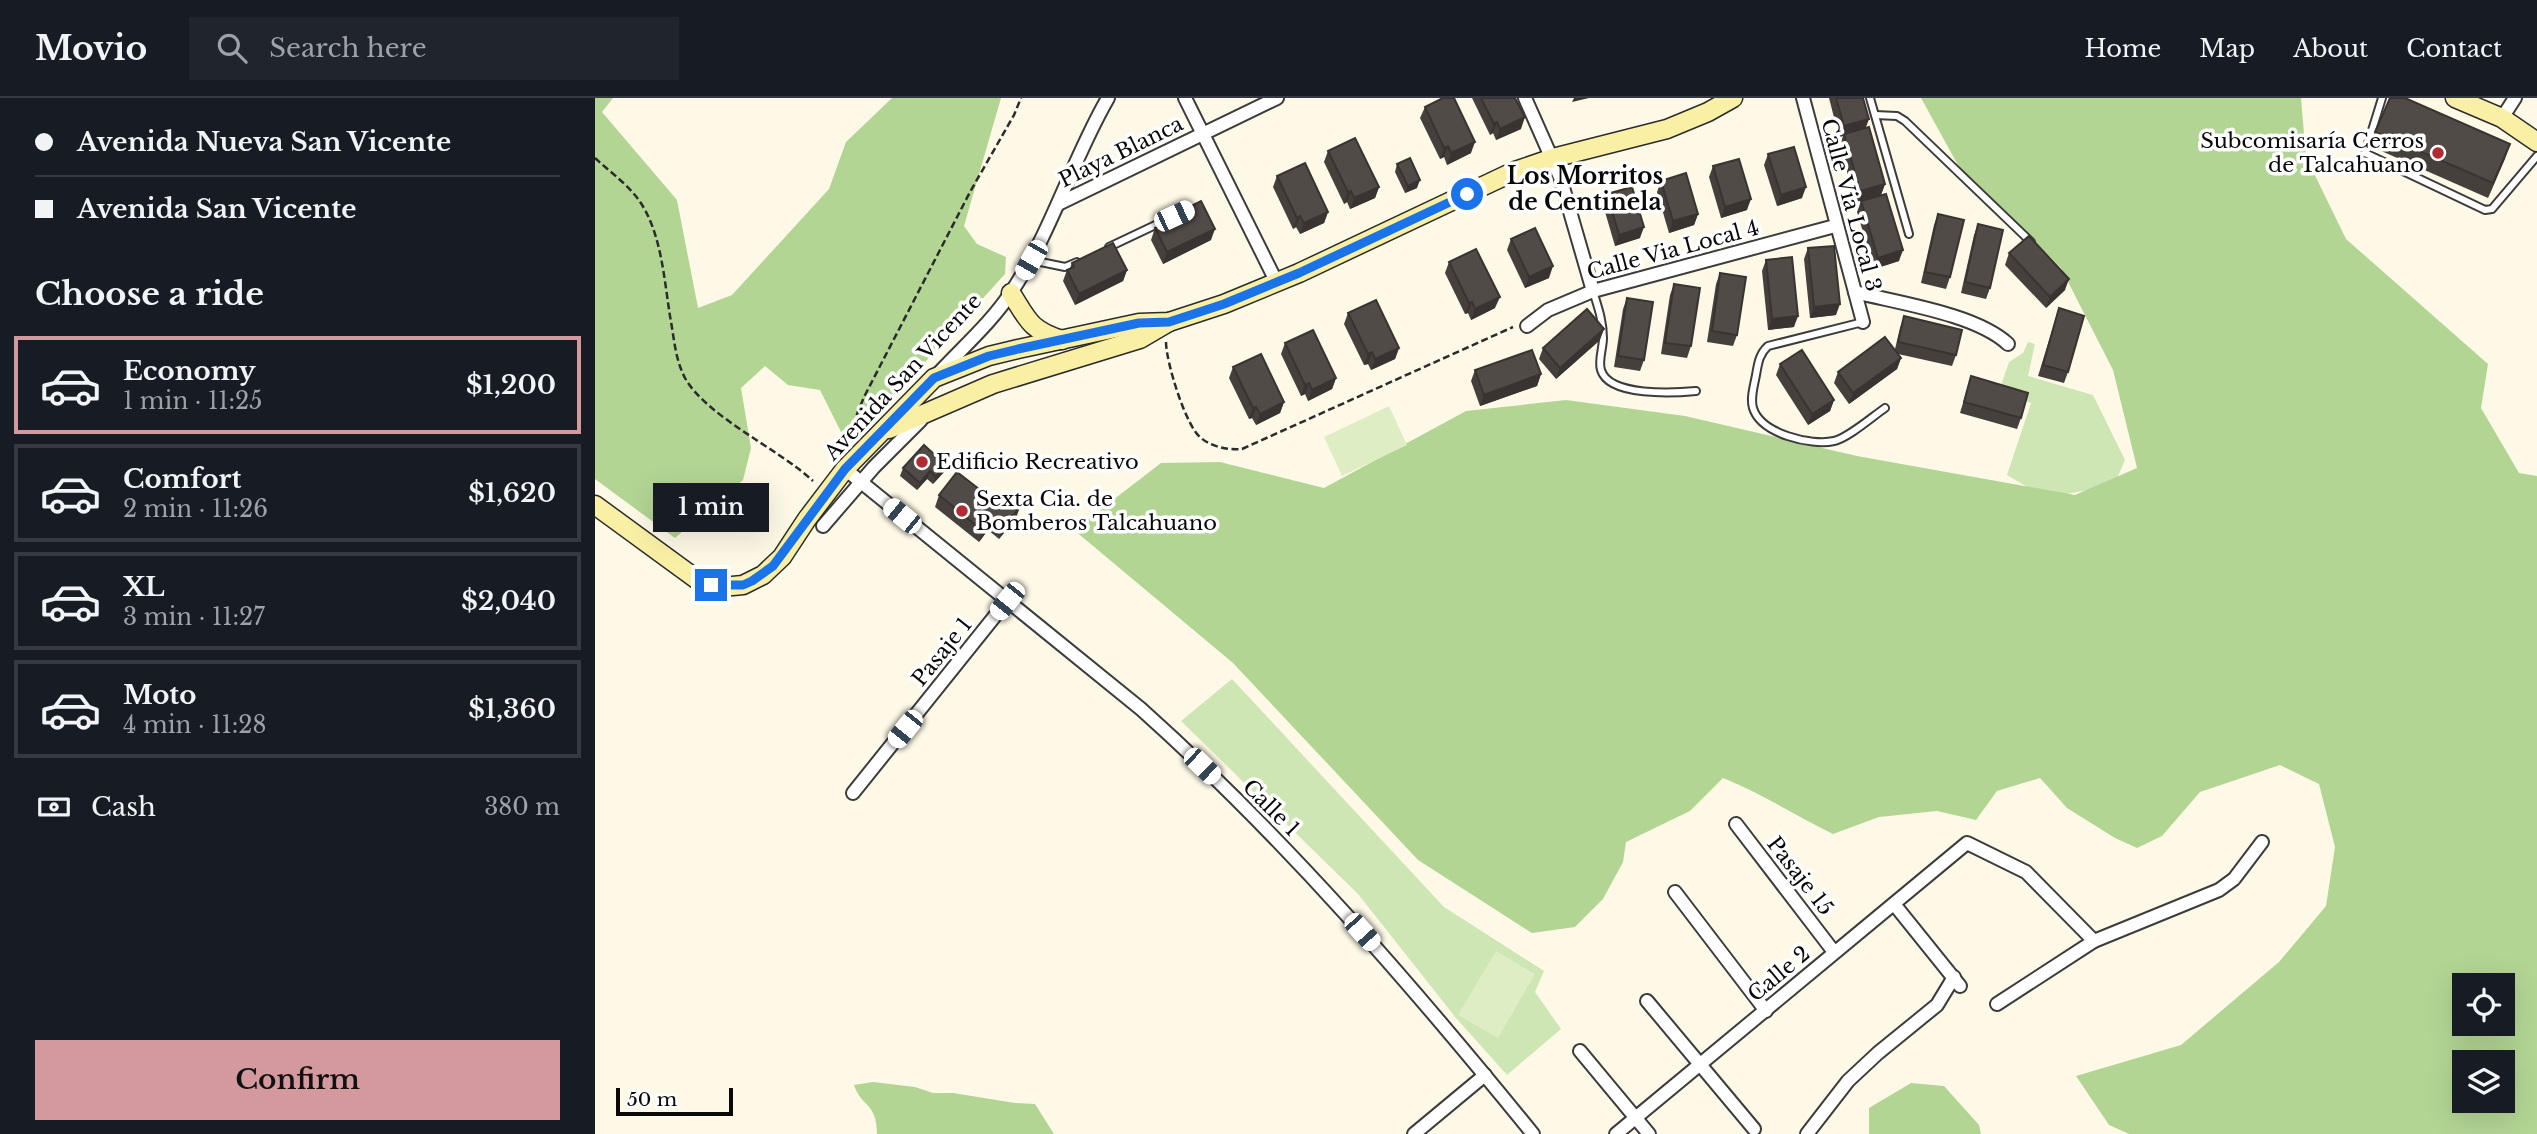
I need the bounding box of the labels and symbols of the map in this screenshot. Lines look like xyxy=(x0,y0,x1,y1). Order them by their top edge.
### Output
street label: Playa Blanca xyxy=(1055,111,1188,193)
street label: Calle Via Local 3 xyxy=(1815,116,1887,294)
place label: Subcomisaría Cerros de Talcahuano xyxy=(2200,128,2424,178)
marker: Subcomisaría Cerros de Talcahuano xyxy=(2430,145,2446,161)
district label: Los Morritos de Centinela xyxy=(1507,162,1663,216)
route start xyxy=(1451,178,1483,210)
car xyxy=(1151,198,1198,234)
street label: Calle Via Local 4 xyxy=(1584,215,1762,285)
car xyxy=(1012,237,1051,283)
street label: Avenida San Vicente xyxy=(818,288,987,467)
place label: Edificio Recreativo xyxy=(936,449,1139,475)
marker: Edificio Recreativo xyxy=(914,454,930,470)
callout: 1 min xyxy=(653,484,769,532)
place label: Sexta Cia. de Bomberos Talcahuano xyxy=(976,486,1217,536)
car xyxy=(880,495,925,537)
marker: Sexta Cia. de Bomberos Talcahuano xyxy=(954,503,970,519)
route end xyxy=(695,569,727,601)
car xyxy=(986,578,1029,624)
street label: Pasaje 1 xyxy=(906,612,978,692)
car xyxy=(884,706,927,752)
car xyxy=(1180,744,1225,788)
street label: Calle 1 xyxy=(1237,774,1305,842)
street label: Pasaje 15 xyxy=(1761,831,1839,921)
car xyxy=(1341,909,1384,955)
street label: Calle 2 xyxy=(1743,941,1815,1007)
scale bar xyxy=(616,1085,733,1117)

